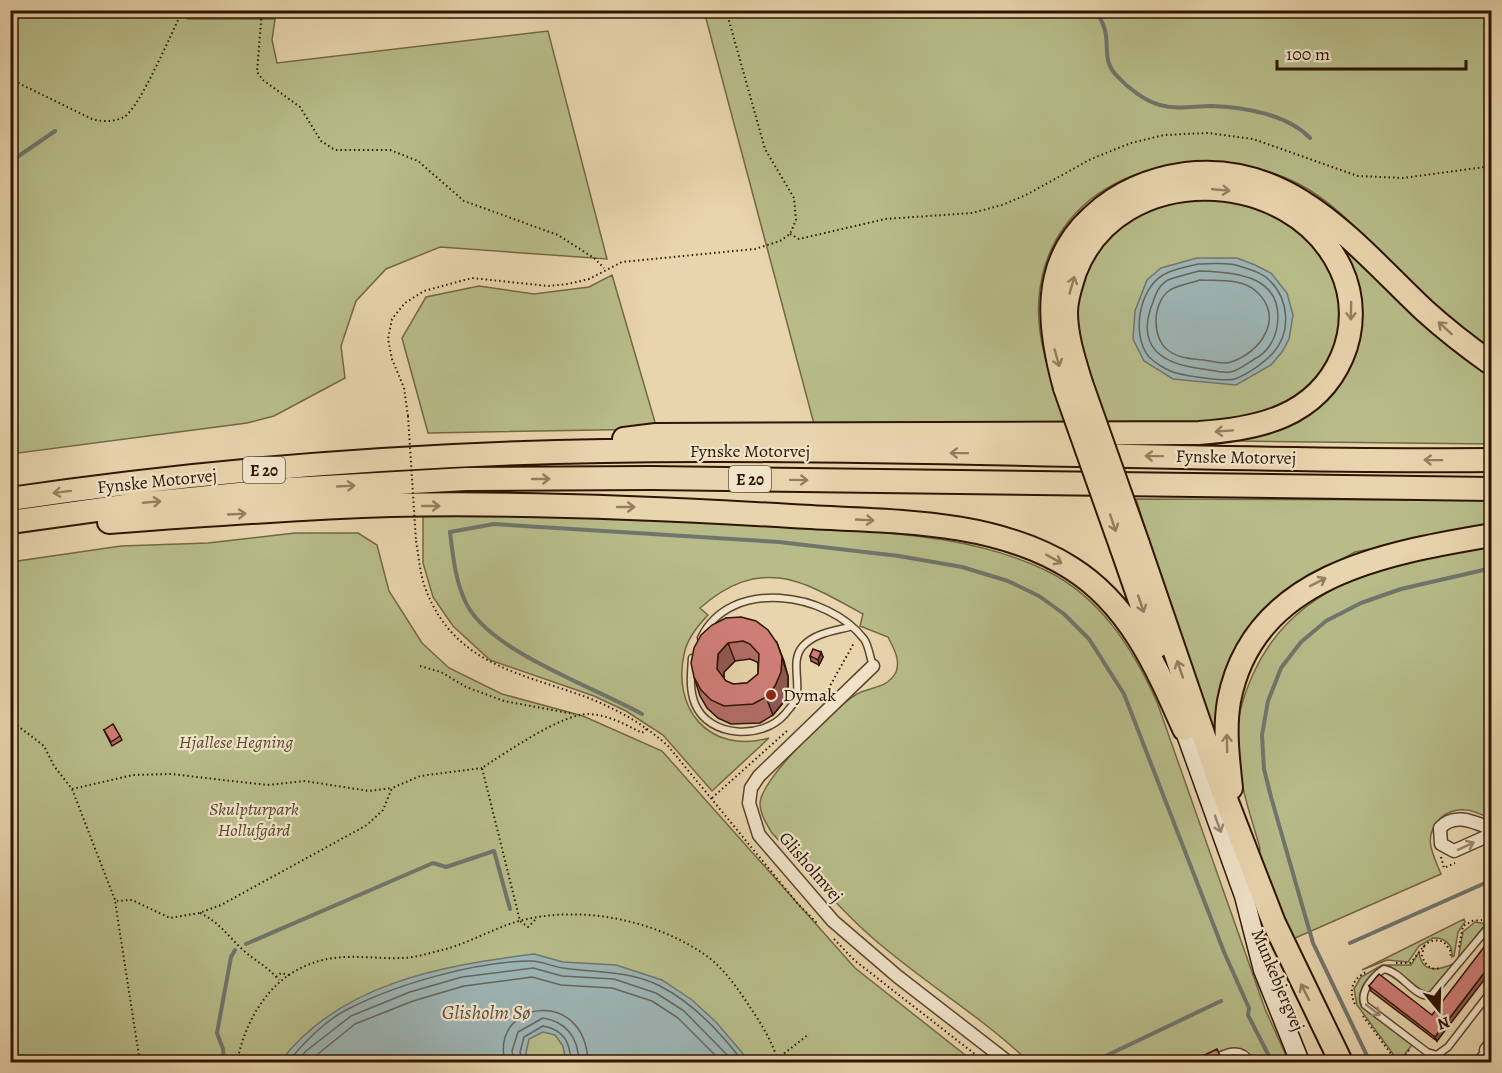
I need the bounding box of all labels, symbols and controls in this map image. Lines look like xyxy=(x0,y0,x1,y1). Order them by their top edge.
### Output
scale bar xyxy=(1277,33,1466,71)
text: 100 m xyxy=(1286,42,1330,66)
one-way arrow xyxy=(1211,185,1231,196)
one-way arrow xyxy=(1066,276,1078,295)
one-way arrow xyxy=(1345,301,1357,321)
one-way arrow xyxy=(1438,322,1453,336)
one-way arrow xyxy=(1052,348,1063,367)
one-way arrow xyxy=(1214,426,1234,437)
street label: Fynske Motorvej xyxy=(690,439,810,463)
street label: Fynske Motorvej xyxy=(1176,444,1296,470)
one-way arrow xyxy=(950,447,970,459)
one-way arrow xyxy=(1145,450,1165,462)
one-way arrow xyxy=(1424,454,1444,466)
road number: E 20 xyxy=(243,457,285,483)
street label: Fynske Motorvej xyxy=(96,463,218,499)
road number: E 20 xyxy=(729,466,771,492)
one-way arrow xyxy=(530,473,550,485)
one-way arrow xyxy=(788,474,808,486)
one-way arrow xyxy=(335,480,355,491)
one-way arrow xyxy=(52,486,72,497)
one-way arrow xyxy=(141,496,161,507)
one-way arrow xyxy=(421,500,441,512)
one-way arrow xyxy=(616,502,636,513)
one-way arrow xyxy=(226,508,246,519)
one-way arrow xyxy=(1108,513,1119,532)
one-way arrow xyxy=(854,515,874,526)
one-way arrow xyxy=(1045,554,1063,565)
one-way arrow xyxy=(1309,576,1326,588)
one-way arrow xyxy=(1136,595,1147,614)
one-way arrow xyxy=(1174,660,1185,679)
place label: Dymak xyxy=(783,683,836,707)
marker: Dymak xyxy=(764,688,778,702)
park label: Hjallese Hegning xyxy=(179,730,293,754)
one-way arrow xyxy=(1222,734,1233,754)
park label: Skulpturpark Hollufgård xyxy=(209,797,299,842)
one-way arrow xyxy=(1213,814,1224,833)
street label: Glisholmvej xyxy=(774,827,848,907)
one-way arrow xyxy=(1456,839,1474,851)
street label: Munkebjergvej xyxy=(1246,925,1310,1035)
north arrow xyxy=(1409,980,1469,1040)
one-way arrow xyxy=(1299,983,1310,1001)
water label: Glisholm Sø xyxy=(442,999,530,1026)
one-way arrow xyxy=(1365,1004,1381,1017)
text: N xyxy=(1434,1011,1453,1036)

